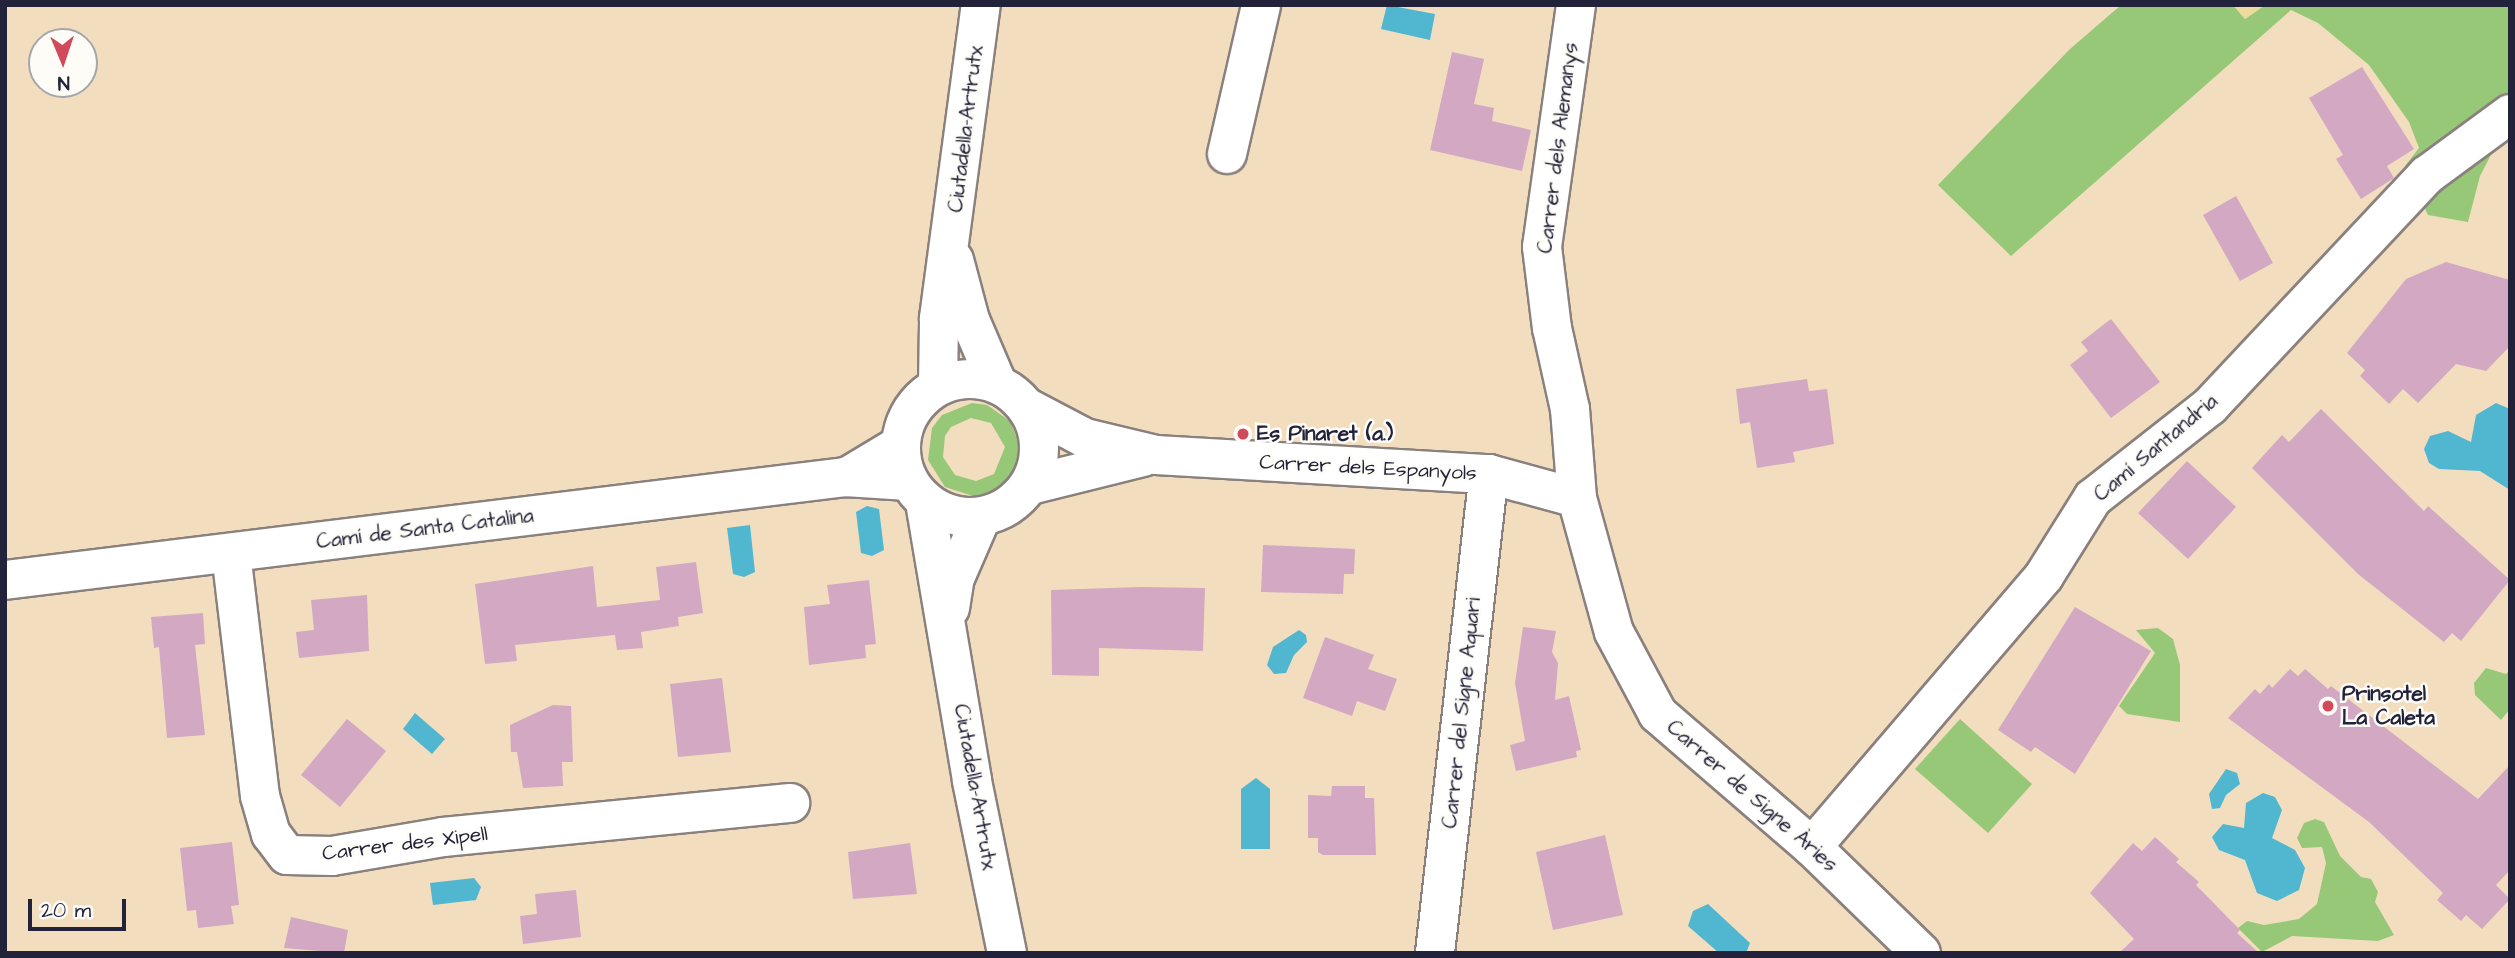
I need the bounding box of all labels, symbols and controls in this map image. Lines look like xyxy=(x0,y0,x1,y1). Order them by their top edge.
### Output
north arrow xyxy=(28,28,98,98)
street label: Carrer dels Alemanys xyxy=(1533,41,1583,255)
street label: Ciutadella-Artrutx xyxy=(943,44,989,214)
text: N xyxy=(57,69,70,96)
street label: Camí Santandria xyxy=(2089,389,2223,507)
place label: Es Pinaret (a.) xyxy=(1257,421,1393,447)
marker: Es Pinaret (a.) xyxy=(1235,426,1251,442)
street label: Carrer dels Espanyols xyxy=(1259,450,1477,486)
street label: Camí de Santa Catalina xyxy=(315,503,535,555)
street label: Carrer del Signe Aquari xyxy=(1437,596,1487,830)
place label: Prinsotel La Caleta xyxy=(2342,681,2435,731)
marker: Prinsotel La Caleta xyxy=(2320,698,2336,714)
street label: Ciutadella-Artrutx xyxy=(948,702,1002,872)
street label: Carrer de Signe Àries xyxy=(1661,715,1843,877)
street label: Carrer des Xipell xyxy=(321,821,489,867)
scale bar xyxy=(32,884,130,928)
text: 20 m xyxy=(41,896,91,925)

